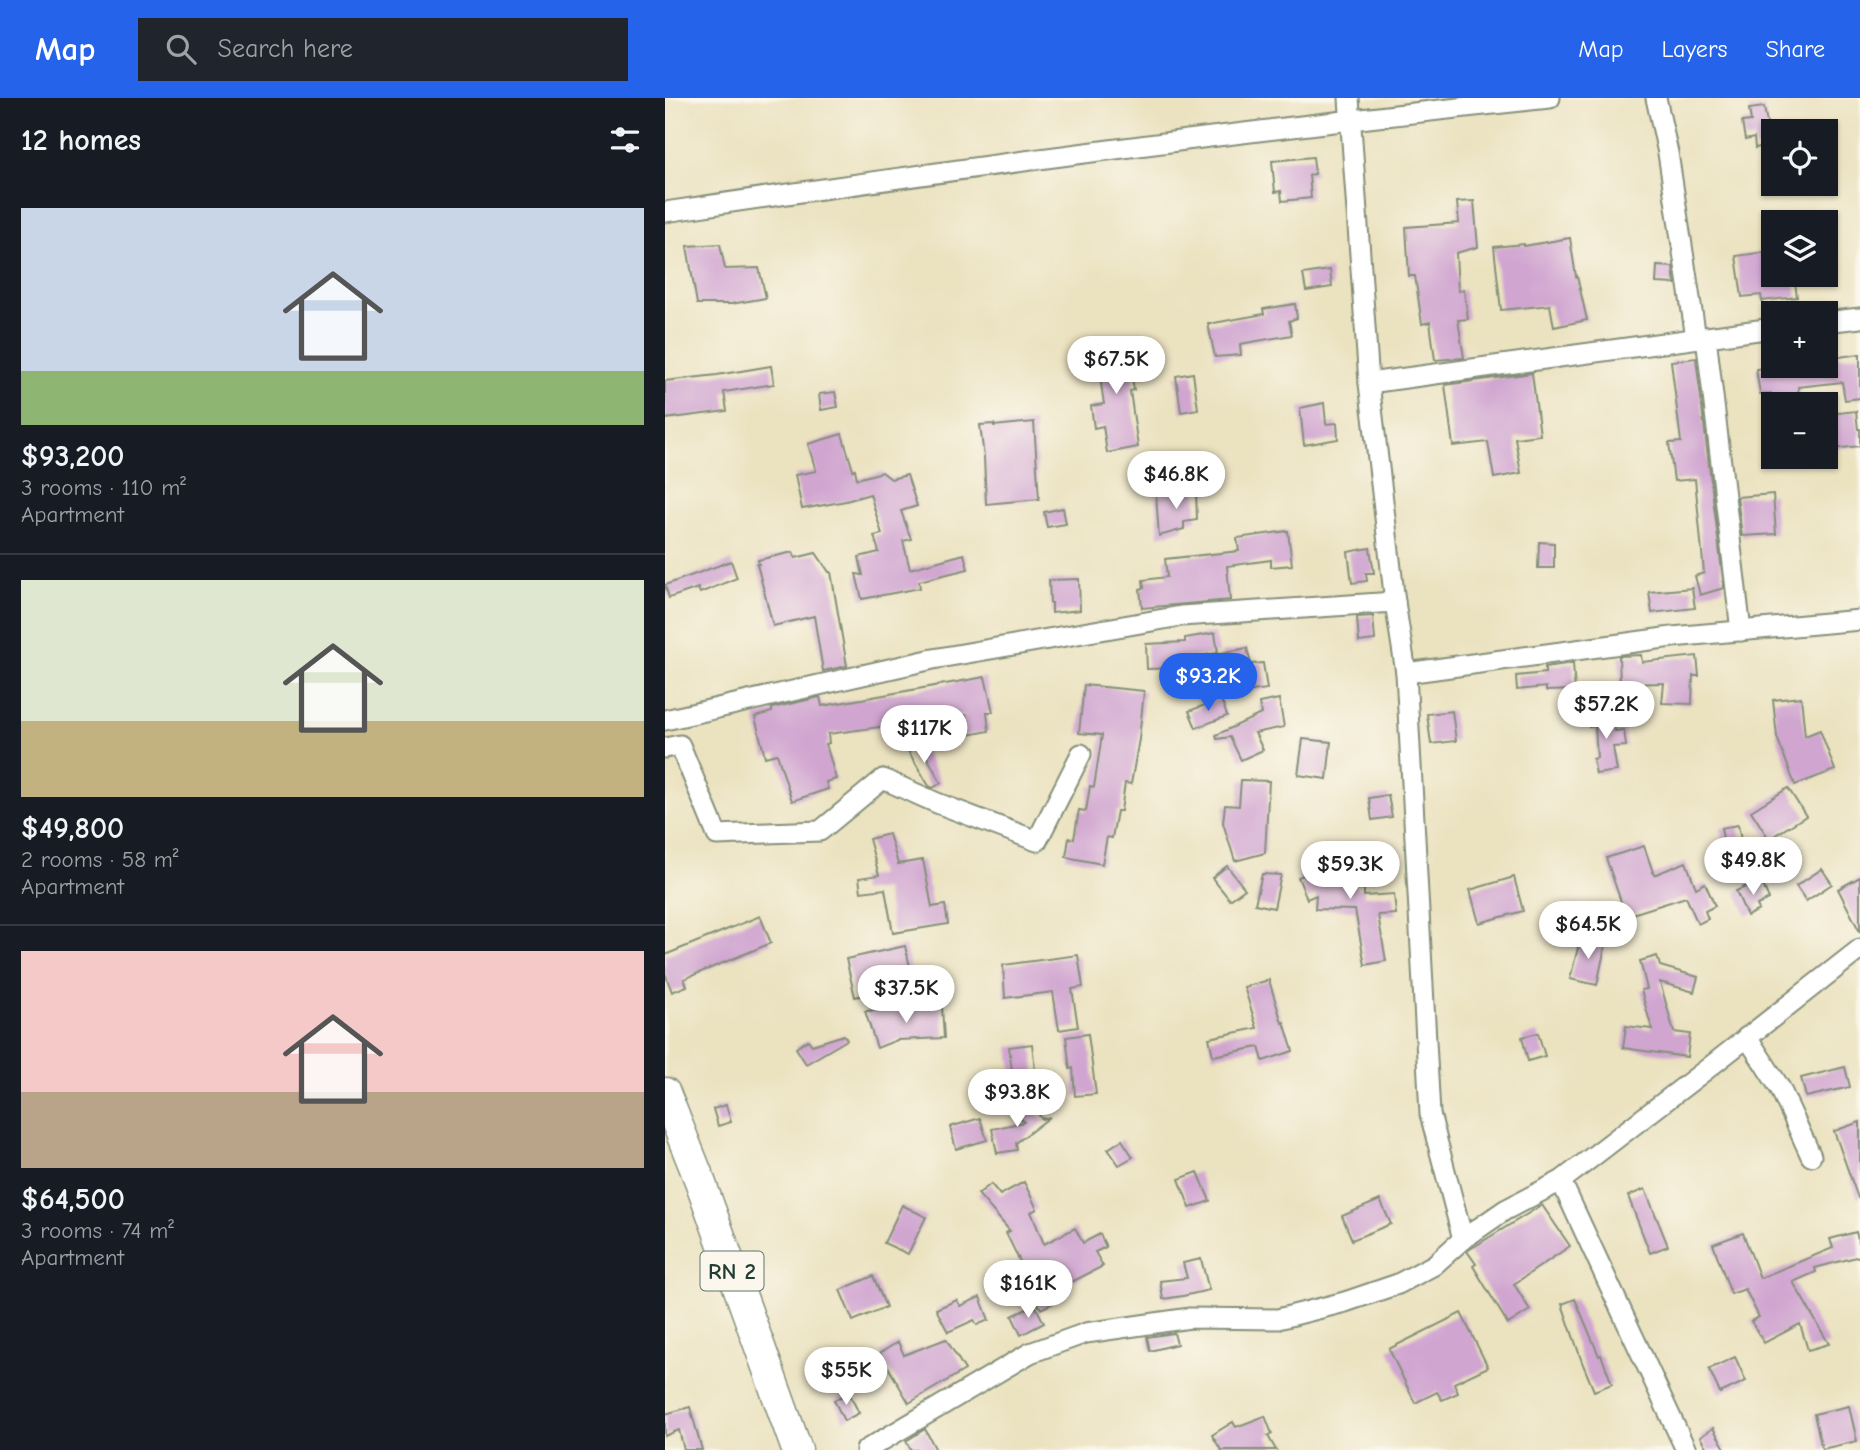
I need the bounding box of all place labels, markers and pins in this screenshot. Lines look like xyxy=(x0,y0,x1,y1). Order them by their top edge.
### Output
pin: $67.5K xyxy=(1059,336,1173,396)
pin: $46.8K xyxy=(1119,452,1233,511)
pin: $93.2K xyxy=(1151,654,1265,713)
pin: $57.2K xyxy=(1549,682,1663,741)
pin: $117K xyxy=(875,706,973,765)
pin: $49.8K xyxy=(1696,838,1810,897)
pin: $59.3K xyxy=(1293,842,1407,901)
pin: $64.5K xyxy=(1531,902,1645,961)
pin: $37.5K xyxy=(849,965,963,1025)
pin: $93.8K xyxy=(960,1070,1074,1129)
pin: $161K xyxy=(979,1260,1077,1320)
pin: $55K xyxy=(805,1348,887,1407)

